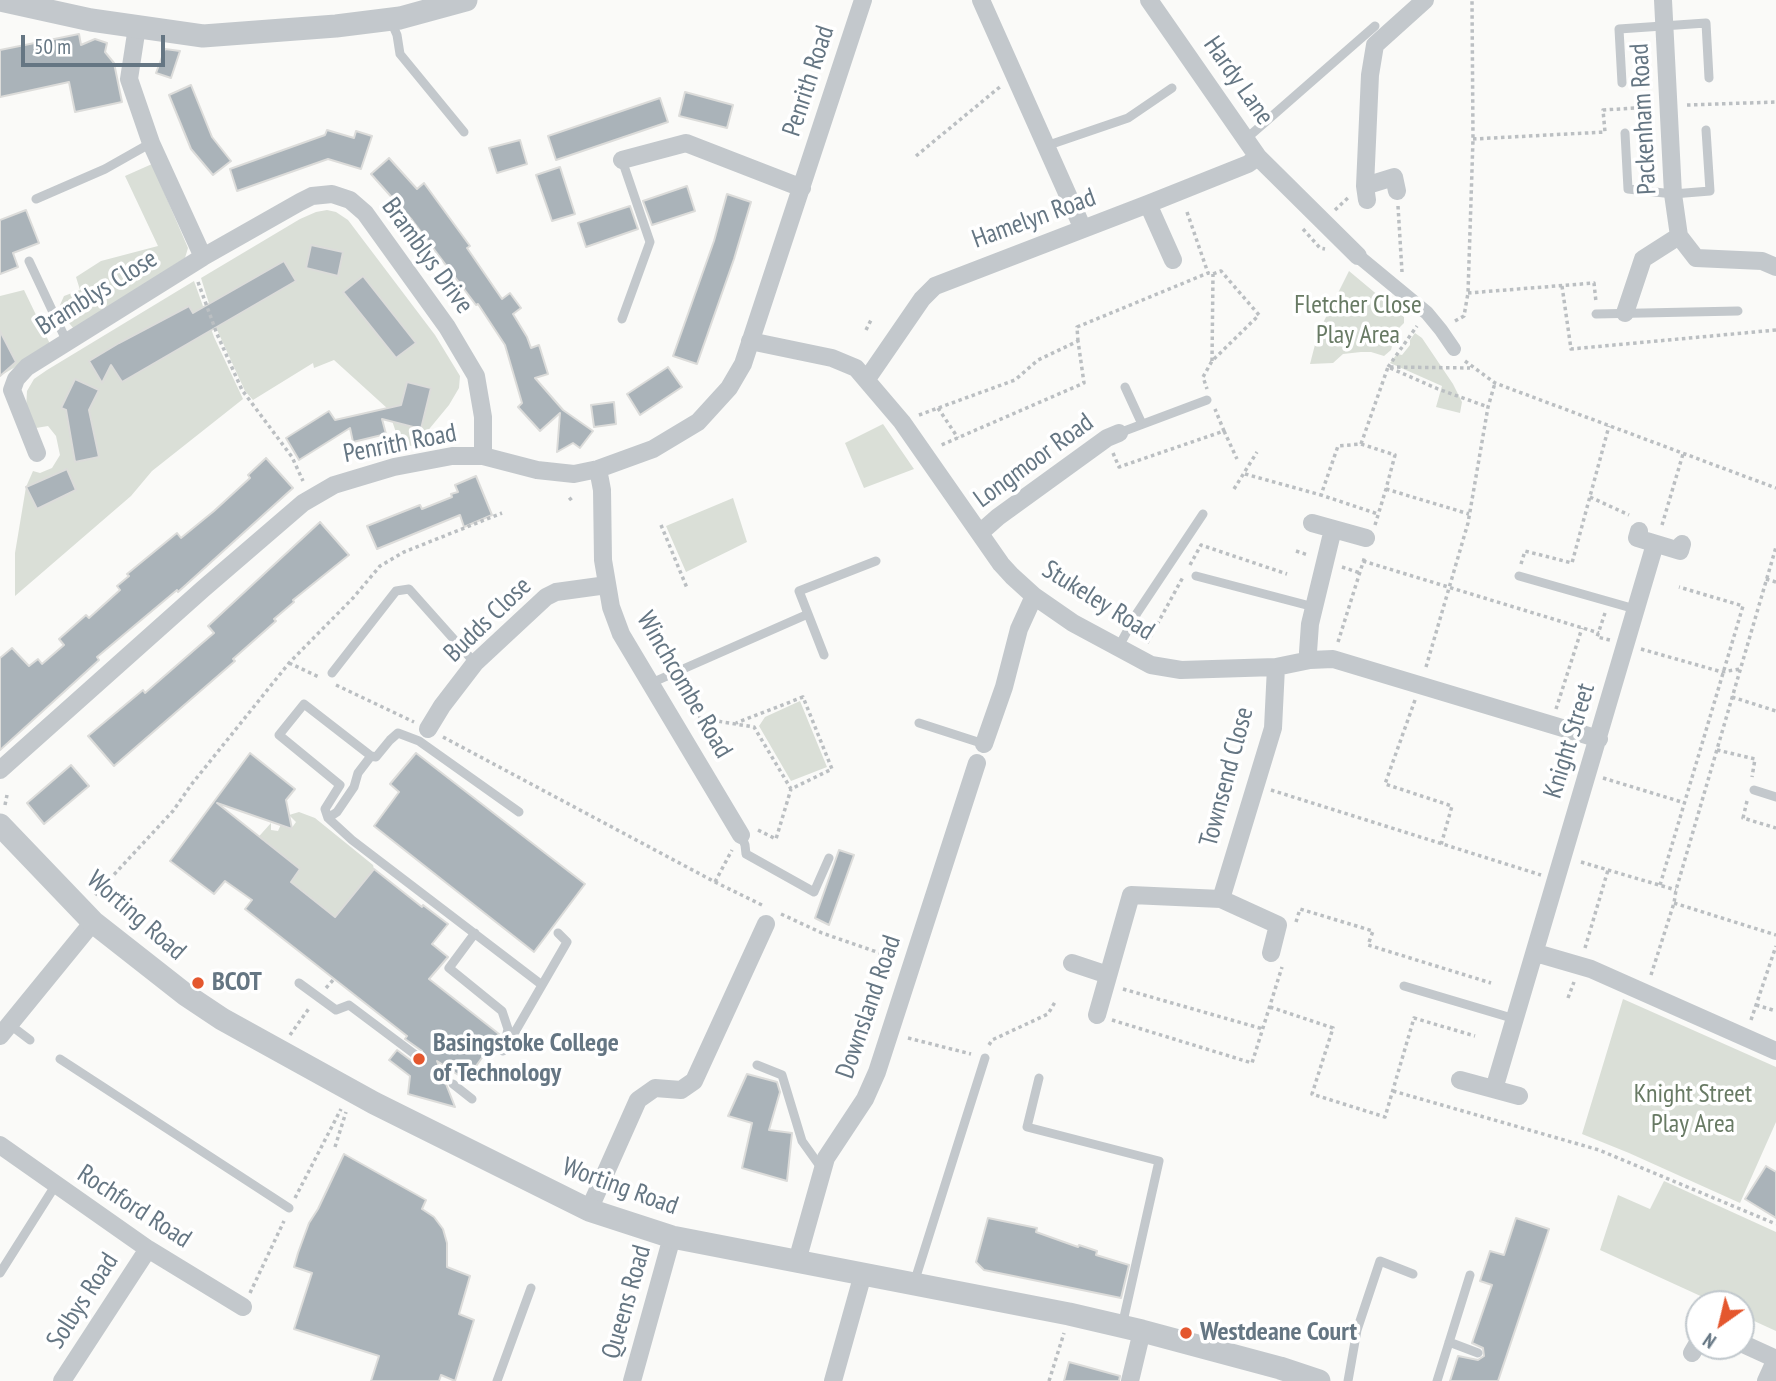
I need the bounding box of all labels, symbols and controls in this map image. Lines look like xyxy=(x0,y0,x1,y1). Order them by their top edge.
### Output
scale bar xyxy=(24,21,168,65)
street label: Penrith Road xyxy=(776,22,842,140)
street label: Hardy Lane xyxy=(1196,31,1280,131)
text: 50 m xyxy=(34,33,71,60)
street label: Packenham Road xyxy=(1624,43,1664,195)
street label: Hamelyn Road xyxy=(968,182,1100,256)
street label: Bramblys Drive xyxy=(375,192,479,320)
street label: Bramblys Close xyxy=(31,244,163,342)
park label: Fletcher Close Play Area xyxy=(1294,290,1422,352)
street label: Longmoor Road xyxy=(968,407,1100,515)
street label: Penrith Road xyxy=(341,418,459,470)
street label: Stukeley Road xyxy=(1036,554,1160,648)
street label: Budds Close xyxy=(438,571,538,669)
street label: Winchcombe Road xyxy=(629,606,739,764)
street label: Knight Street xyxy=(1538,680,1602,802)
street label: Townsend Close xyxy=(1193,704,1261,850)
street label: Worting Road xyxy=(80,865,192,967)
street label: Downsland Road xyxy=(830,931,908,1083)
place label: BCOT xyxy=(212,967,262,999)
marker: BCOT xyxy=(190,975,206,991)
place label: Basingstoke College of Technology xyxy=(433,1028,619,1090)
marker: Basingstoke College of Technology xyxy=(411,1051,427,1067)
park label: Knight Street Play Area xyxy=(1634,1079,1752,1140)
street label: Worting Road xyxy=(558,1152,682,1222)
street label: Rochford Road xyxy=(71,1159,197,1255)
street label: Queens Road xyxy=(596,1242,658,1362)
street label: Solbys Road xyxy=(41,1247,125,1355)
north arrow xyxy=(1685,1290,1755,1360)
place label: Westdeane Court xyxy=(1200,1317,1357,1349)
marker: Westdeane Court xyxy=(1178,1325,1194,1341)
text: N xyxy=(1698,1328,1720,1354)

